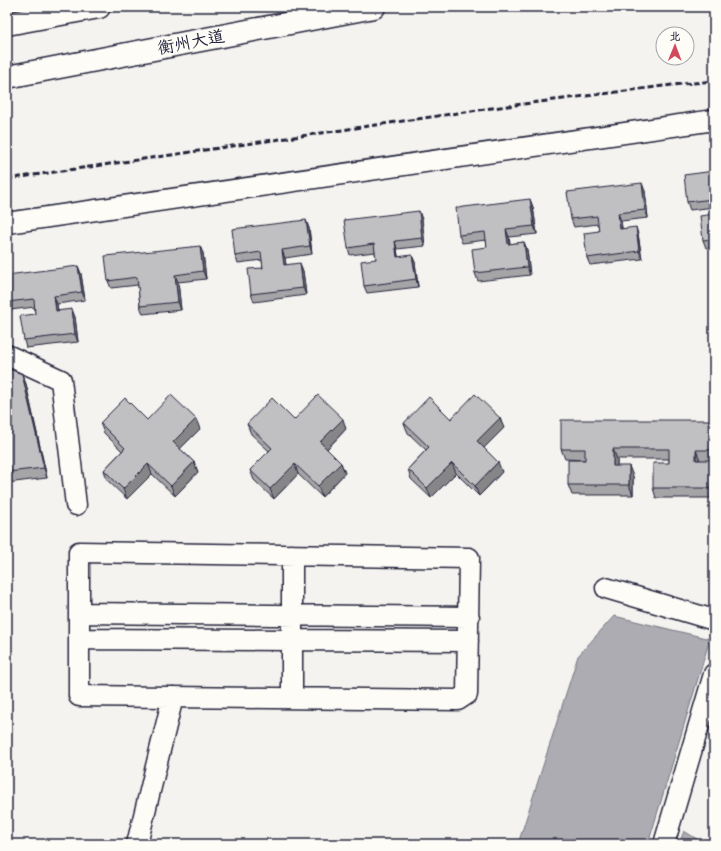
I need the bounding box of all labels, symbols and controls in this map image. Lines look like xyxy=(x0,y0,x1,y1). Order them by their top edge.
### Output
street label: 衡州大道 xyxy=(156,25,226,59)
north arrow xyxy=(655,26,695,66)
text: 北 xyxy=(670,29,681,43)

